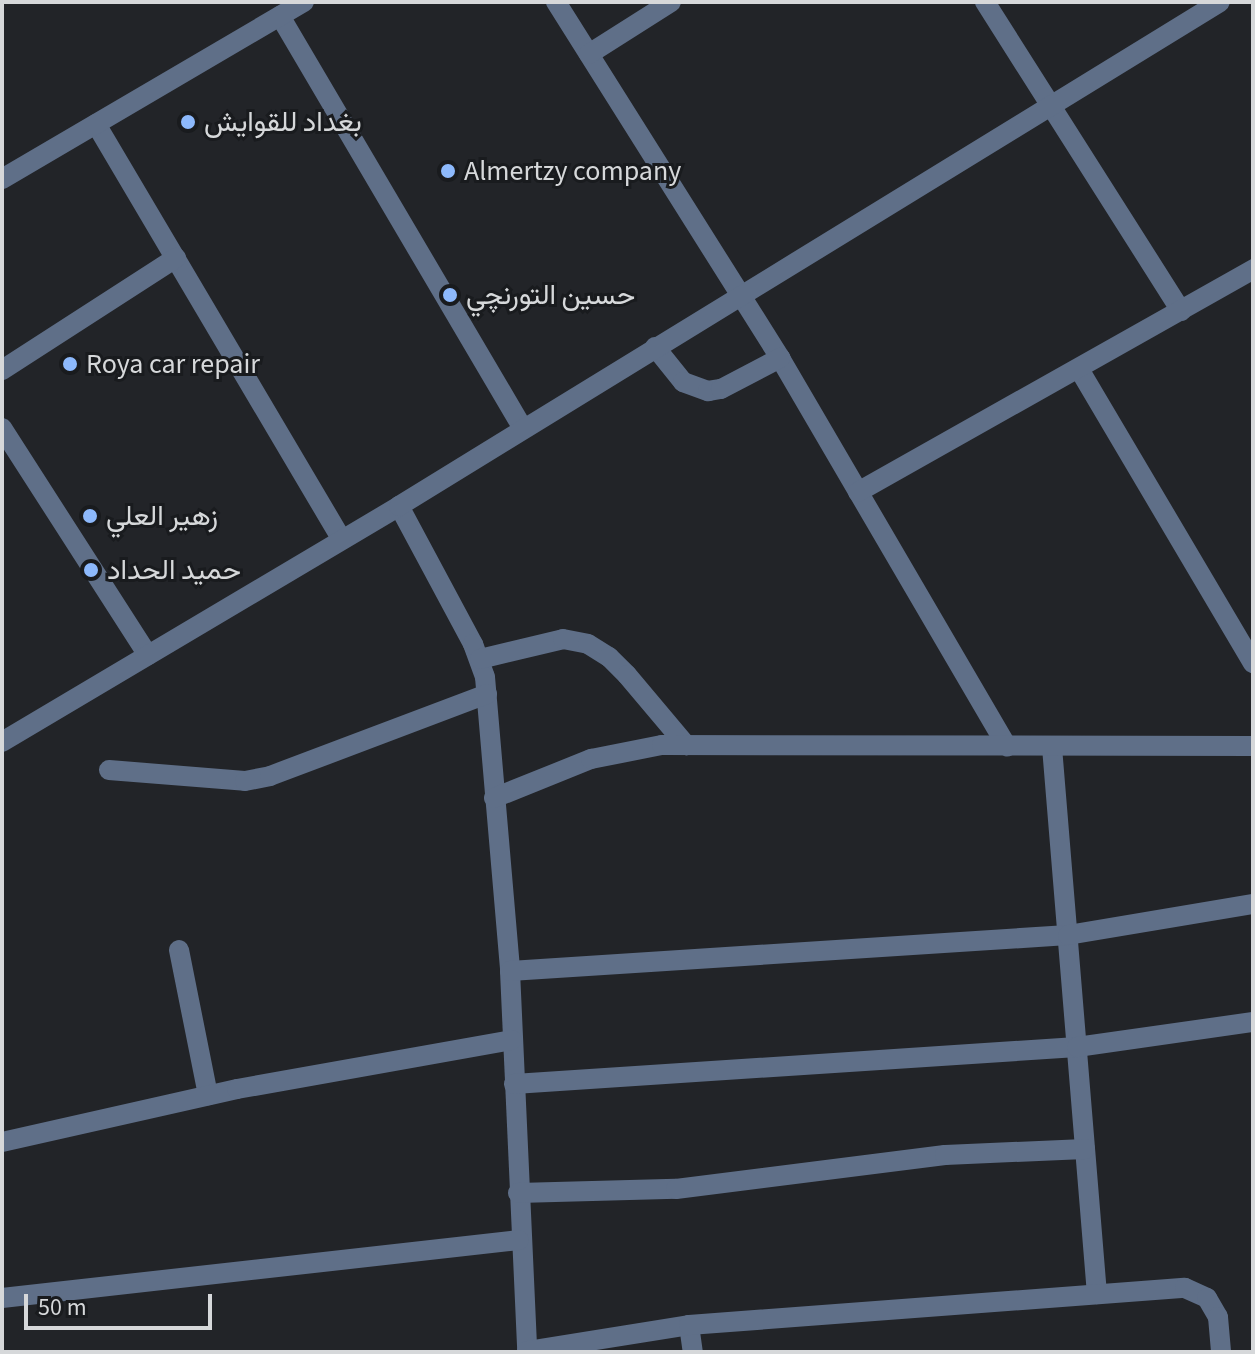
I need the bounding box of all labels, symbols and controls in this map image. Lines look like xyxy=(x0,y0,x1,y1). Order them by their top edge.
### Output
place label: بغداد للقوايش xyxy=(204,105,362,139)
marker: بغداد للقوايش xyxy=(179,113,197,131)
place label: Almertzy company xyxy=(464,154,681,188)
marker: Almertzy company xyxy=(439,162,457,180)
place label: حسين التورنچي xyxy=(466,278,635,312)
marker: حسين التورنچي xyxy=(441,286,459,304)
place label: Roya car repair xyxy=(86,347,260,381)
marker: Roya car repair xyxy=(61,355,79,373)
place label: زهير العلي xyxy=(106,499,218,533)
marker: زهير العلي xyxy=(81,507,99,525)
place label: حميد الحداد xyxy=(107,553,241,587)
marker: حميد الحداد xyxy=(82,561,100,579)
scale bar xyxy=(28,1278,216,1328)
text: 50 m xyxy=(38,1290,87,1325)

